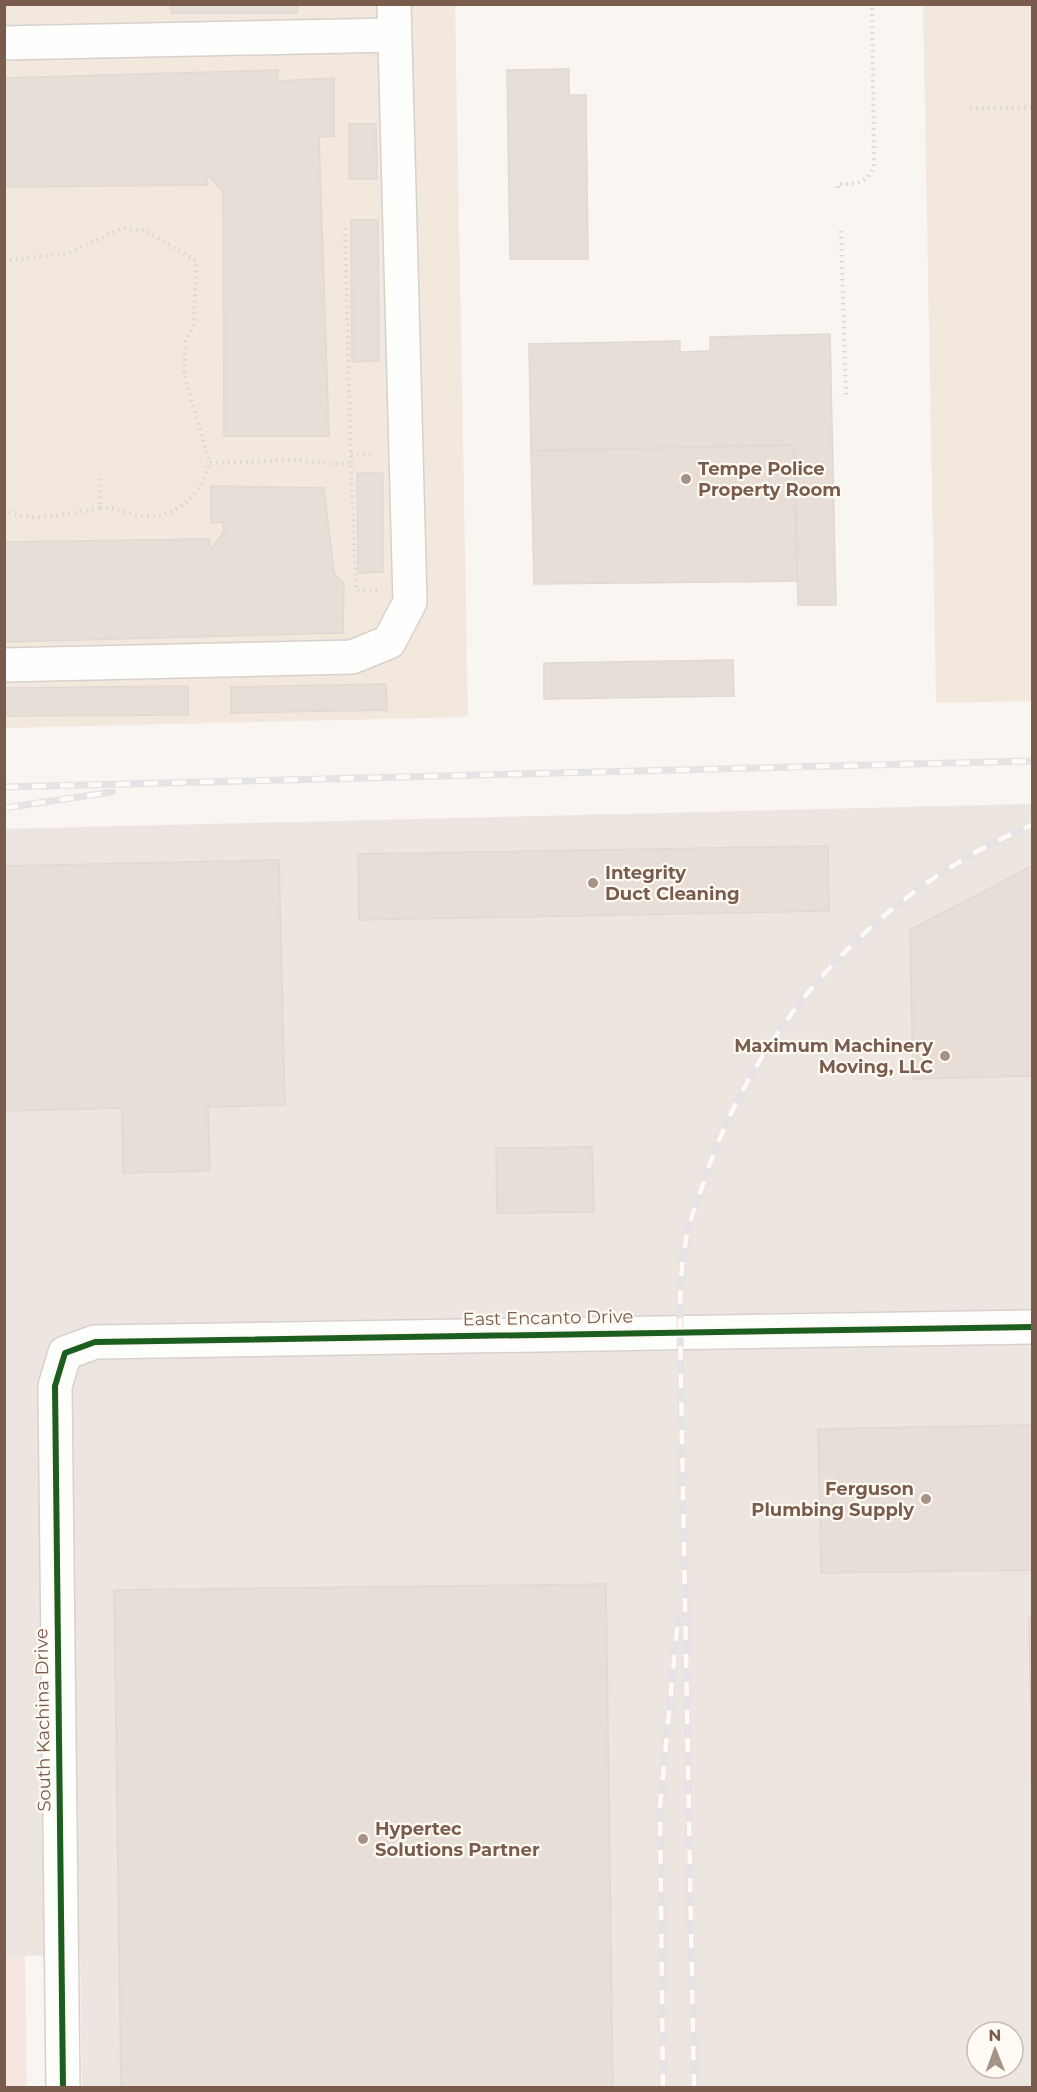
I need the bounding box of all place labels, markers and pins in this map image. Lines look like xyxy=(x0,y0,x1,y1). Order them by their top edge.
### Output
place label: Tempe Police Property Room xyxy=(698,458,841,501)
marker: Tempe Police Property Room xyxy=(679,472,693,486)
place label: Integrity Duct Cleaning xyxy=(605,862,740,905)
marker: Integrity Duct Cleaning xyxy=(586,876,600,890)
place label: Maximum Machinery Moving, LLC xyxy=(734,1035,933,1078)
marker: Maximum Machinery Moving, LLC xyxy=(938,1049,952,1063)
place label: Ferguson Plumbing Supply xyxy=(751,1478,914,1521)
marker: Ferguson Plumbing Supply xyxy=(919,1492,933,1506)
place label: Hypertec Solutions Partner xyxy=(375,1818,540,1861)
marker: Hypertec Solutions Partner xyxy=(356,1832,370,1846)

